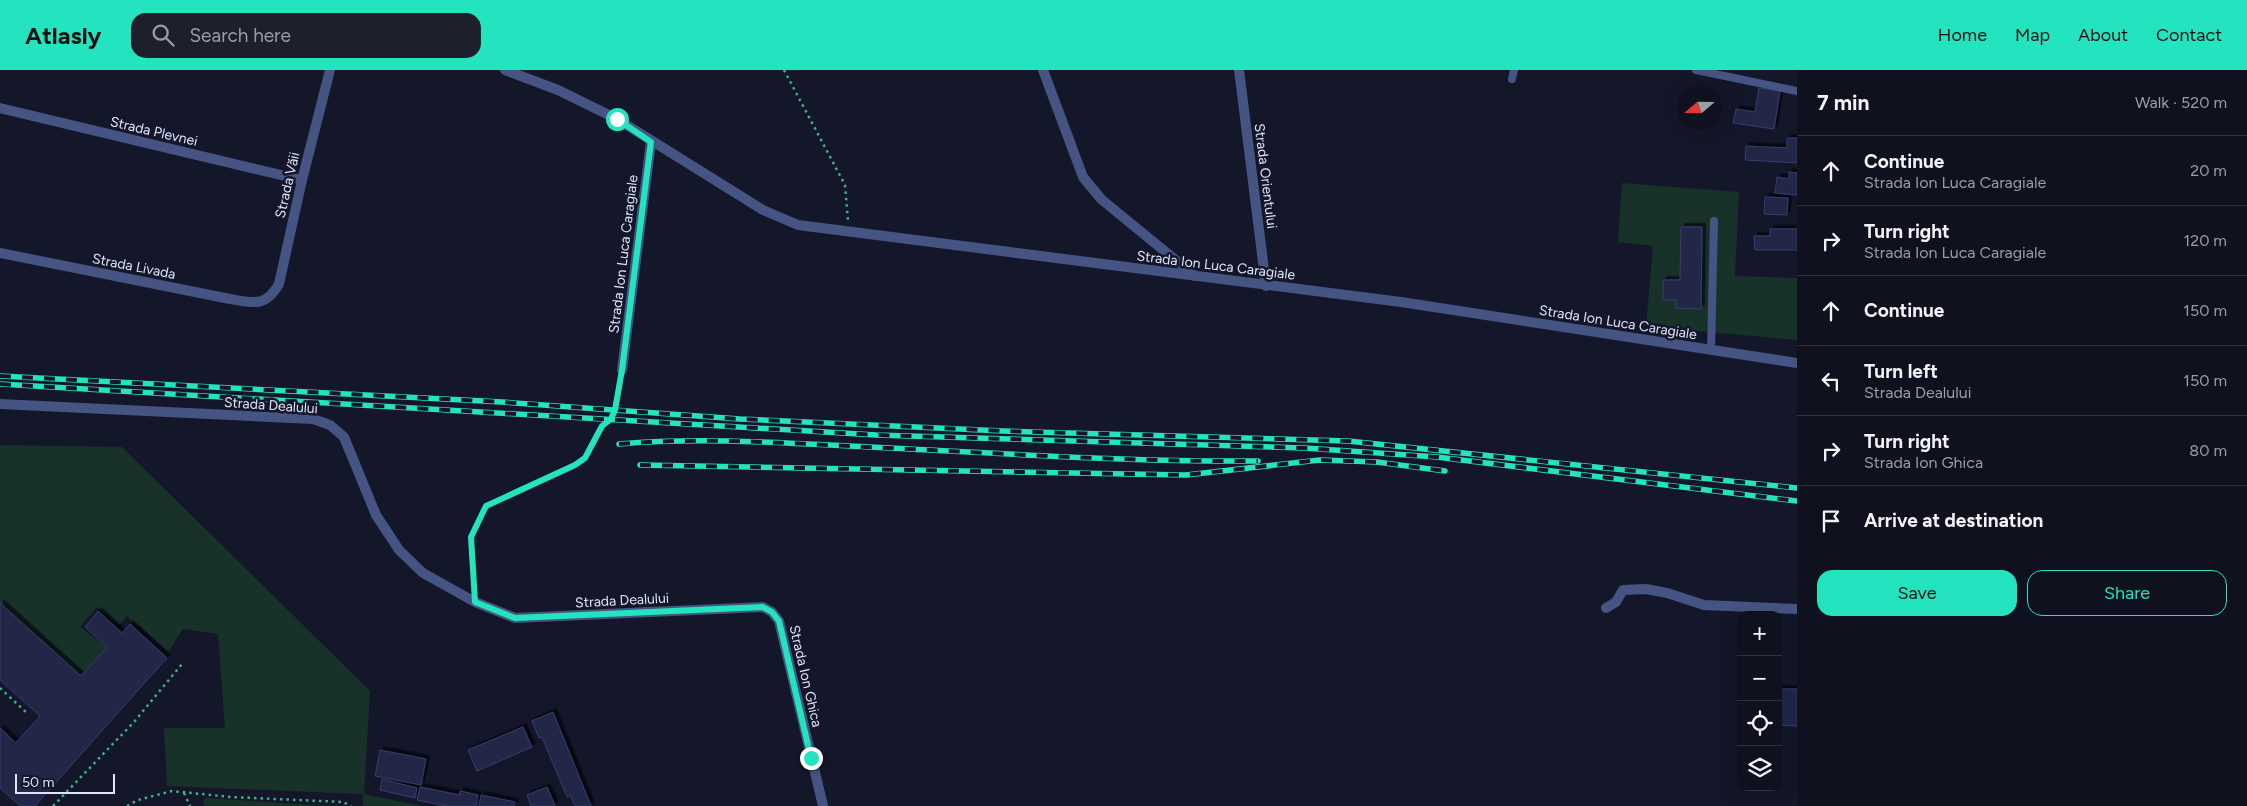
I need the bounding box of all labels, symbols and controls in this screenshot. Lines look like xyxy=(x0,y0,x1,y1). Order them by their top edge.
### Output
search box xyxy=(131,13,481,58)
text: Atlasly xyxy=(25,21,101,50)
icon: search xyxy=(149,21,177,49)
text: Search here xyxy=(189,24,291,47)
text: Home xyxy=(1938,24,1987,46)
text: Map xyxy=(2015,24,2050,46)
text: About xyxy=(2078,24,2128,46)
text: Contact xyxy=(2156,24,2222,46)
north arrow xyxy=(1677,85,1722,130)
text: 7 min xyxy=(1817,90,1869,115)
text: Walk · 520 m xyxy=(2135,93,2227,112)
route start xyxy=(606,108,629,131)
street label: Strada Plevnei xyxy=(109,113,199,150)
street label: Strada Orientului xyxy=(1251,122,1280,230)
street label: Strada Văii xyxy=(272,150,303,220)
text: Continue xyxy=(1864,150,1944,173)
icon: ahead xyxy=(1817,157,1845,185)
text: 20 m xyxy=(2190,161,2227,180)
text: Strada Ion Luca Caragiale xyxy=(1864,173,2046,192)
street label: Strada Ion Luca Caragiale xyxy=(605,174,642,334)
text: Turn right xyxy=(1864,220,1950,243)
icon: right xyxy=(1817,227,1845,255)
text: 120 m xyxy=(2184,231,2227,250)
text: Strada Ion Luca Caragiale xyxy=(1864,243,2046,262)
street label: Strada Ion Luca Caragiale xyxy=(1136,247,1296,284)
street label: Strada Livada xyxy=(91,250,177,283)
icon: ahead xyxy=(1817,297,1845,325)
text: Continue xyxy=(1864,299,1944,322)
text: 150 m xyxy=(2183,301,2227,320)
street label: Strada Ion Luca Caragiale xyxy=(1538,302,1698,343)
text: Turn left xyxy=(1864,360,1938,383)
icon: left xyxy=(1817,367,1845,395)
text: 150 m xyxy=(2183,371,2227,390)
text: Strada Dealului xyxy=(1864,383,1971,402)
street label: Strada Dealului xyxy=(223,394,318,417)
text: Turn right xyxy=(1864,430,1950,453)
icon: right xyxy=(1817,437,1845,465)
text: 80 m xyxy=(2189,441,2227,460)
text: Strada Ion Ghica xyxy=(1864,453,1983,472)
icon: arrive xyxy=(1817,507,1845,535)
text: Arrive at destination xyxy=(1864,509,2043,532)
button: Save xyxy=(1817,570,2017,616)
button: Share xyxy=(2027,570,2227,616)
street label: Strada Dealului xyxy=(575,590,669,611)
map controls xyxy=(1737,611,1782,791)
button: + xyxy=(1737,611,1782,656)
street label: Strada Ion Ghica xyxy=(786,623,826,729)
button: − xyxy=(1737,656,1782,701)
button: locate xyxy=(1737,701,1782,746)
button: layers xyxy=(1737,746,1782,791)
route end xyxy=(800,747,823,770)
scale bar xyxy=(15,771,115,794)
text: 50 m xyxy=(22,774,54,791)

